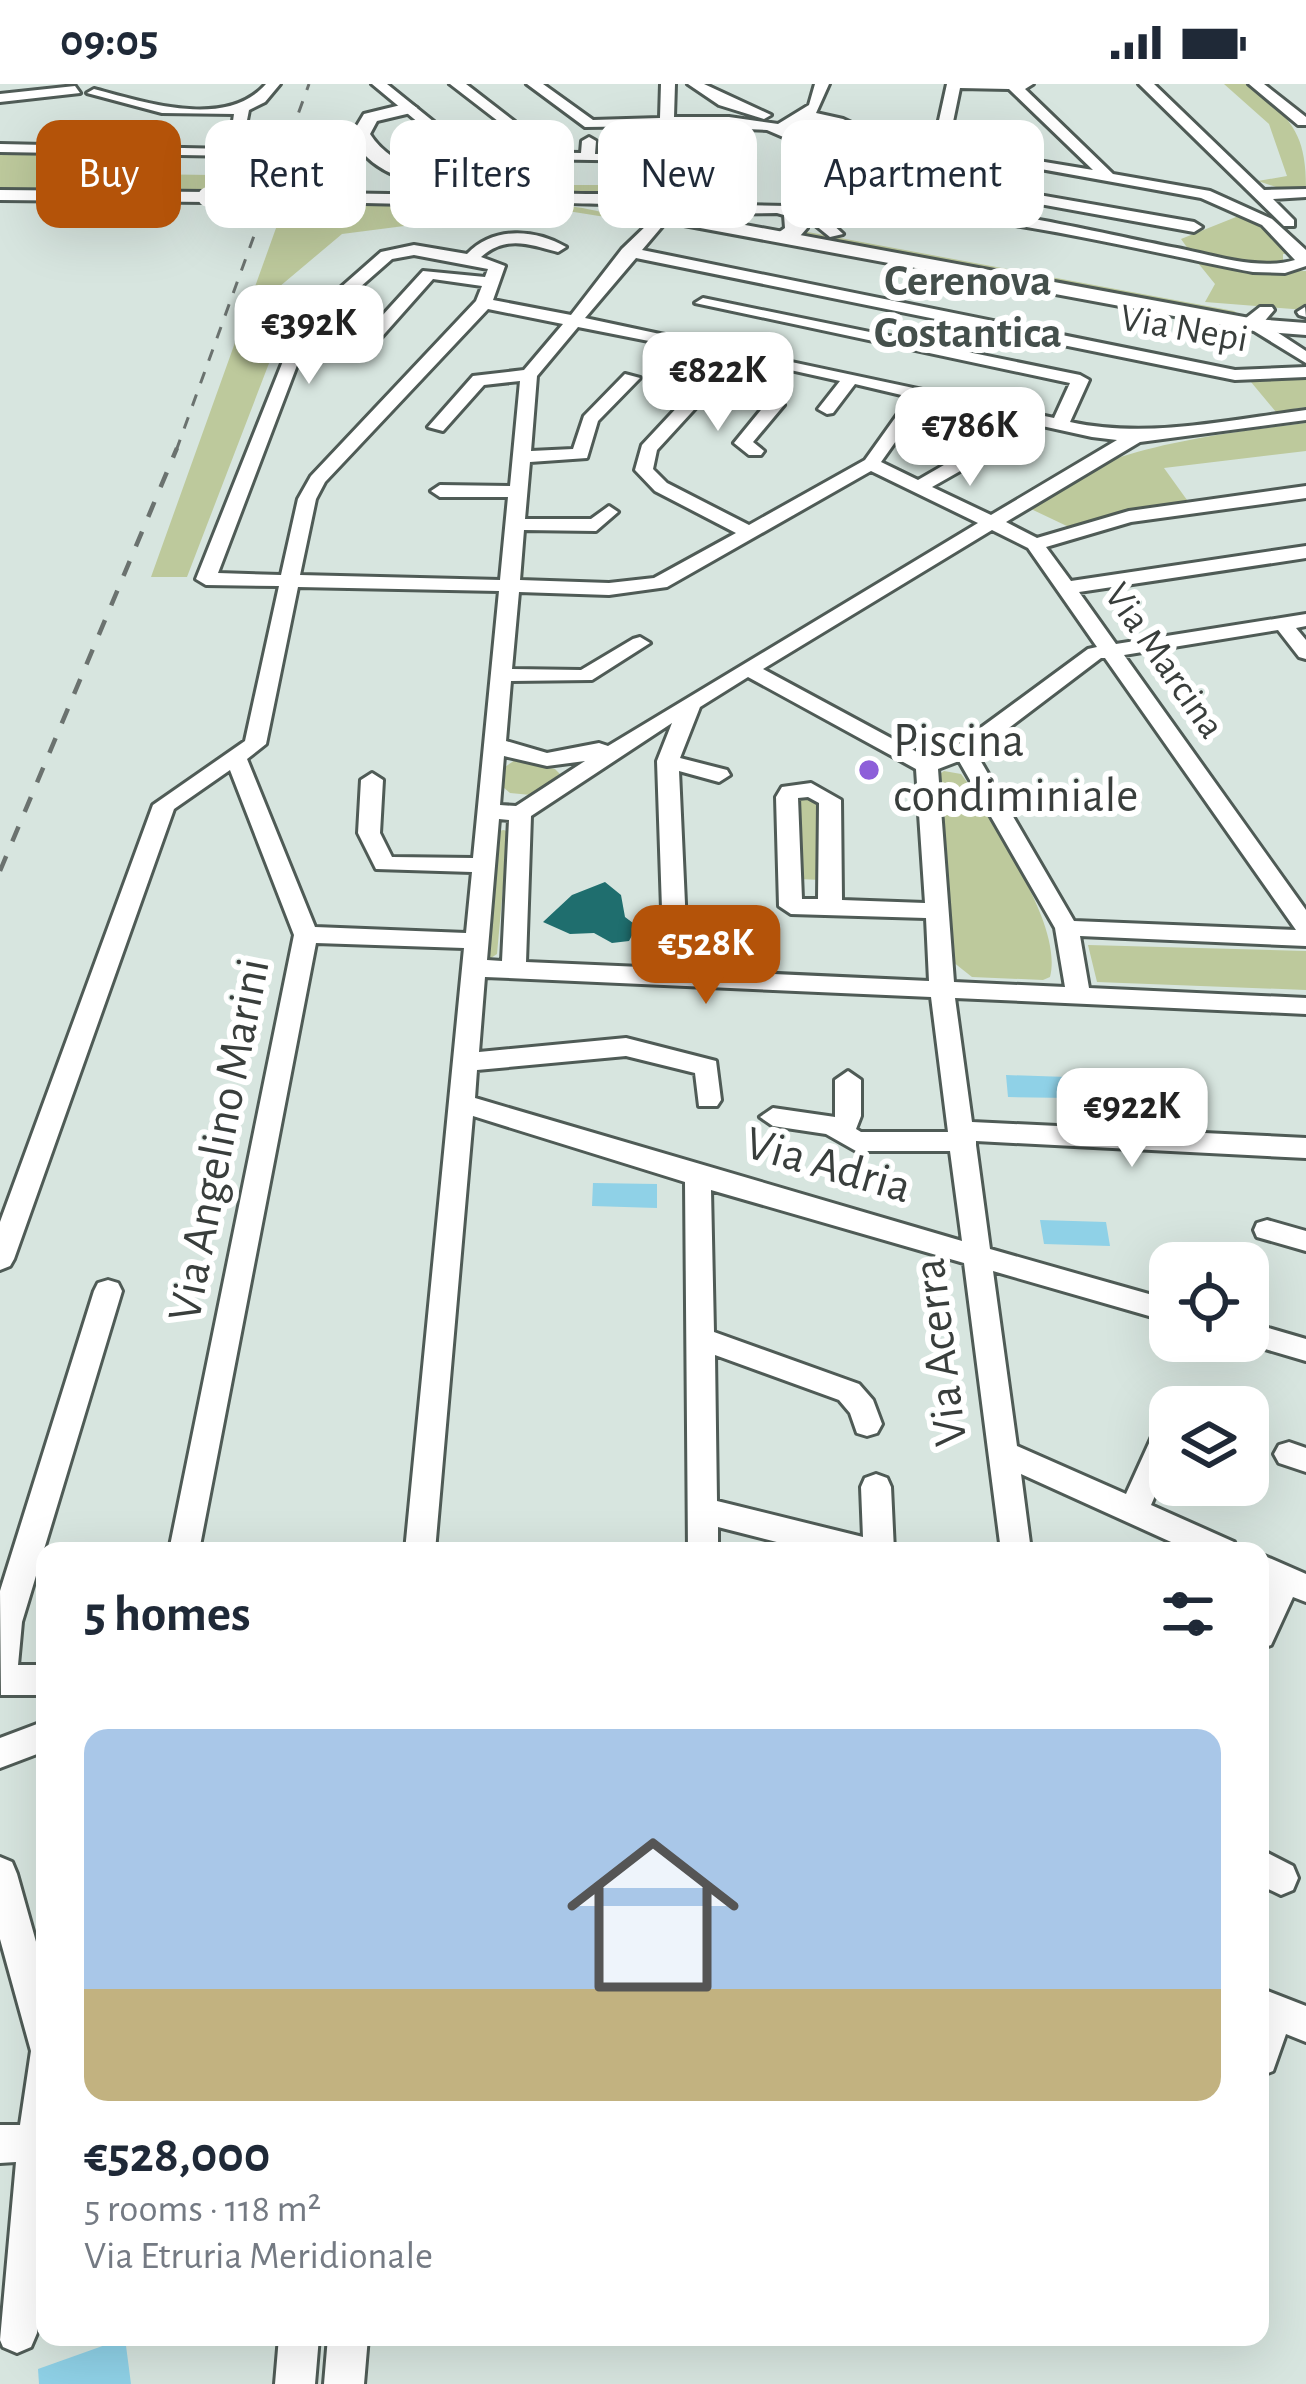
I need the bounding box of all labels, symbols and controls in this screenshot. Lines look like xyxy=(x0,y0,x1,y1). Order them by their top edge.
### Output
text: 09:05 xyxy=(60,19,158,64)
chip: Buy xyxy=(36,120,181,228)
chip: Rent xyxy=(205,120,366,228)
chip: Filters xyxy=(390,120,574,228)
chip: New xyxy=(598,120,757,228)
chip: Apartment xyxy=(781,120,1044,228)
district label: Cerenova Costantica xyxy=(874,259,1062,356)
pin: €392K xyxy=(225,285,393,387)
street label: Via Nepi xyxy=(1117,299,1251,359)
text: €392K xyxy=(261,304,357,343)
pin: €822K xyxy=(634,332,802,434)
text: €822K xyxy=(670,351,766,390)
pin: €786K xyxy=(886,387,1054,489)
text: €786K xyxy=(922,406,1018,445)
street label: Via Marcina xyxy=(1097,576,1231,746)
place label: Piscina condiminiale xyxy=(893,718,1138,821)
marker: Piscina condiminiale xyxy=(856,757,882,783)
pin: €528K xyxy=(622,905,790,1007)
text: €528K xyxy=(658,924,754,963)
street label: Via Angelino Marini xyxy=(161,954,279,1326)
pin: €922K xyxy=(1048,1068,1216,1170)
text: €922K xyxy=(1084,1087,1180,1126)
street label: Via Adria xyxy=(740,1120,916,1212)
map controls xyxy=(1149,1242,1269,1506)
button: locate xyxy=(1149,1242,1269,1362)
street label: Via Acerra xyxy=(906,1255,976,1449)
button: layers xyxy=(1149,1386,1269,1506)
icon: filters xyxy=(1155,1581,1221,1647)
text: 5 homes xyxy=(84,1589,251,1640)
icon: home xyxy=(545,1807,761,2023)
text: €528,000 xyxy=(84,2130,270,2181)
text: 5 rooms · 118 m² xyxy=(84,2190,321,2229)
text: Via Etruria Meridionale xyxy=(84,2237,433,2276)

